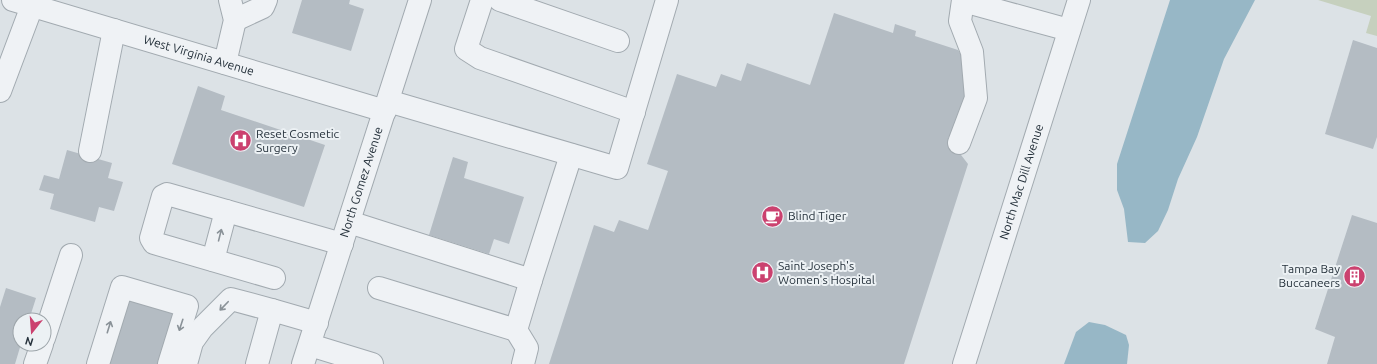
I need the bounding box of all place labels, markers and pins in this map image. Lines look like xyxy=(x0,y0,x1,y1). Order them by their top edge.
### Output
place label: Reset Cosmetic Surgery xyxy=(256,127,340,154)
hospital icon: Reset Cosmetic Surgery xyxy=(227,128,253,154)
cafe icon: Blind Tiger xyxy=(759,203,785,229)
place label: Blind Tiger xyxy=(788,209,847,222)
place label: Saint Joseph's Women's Hospital xyxy=(778,259,875,286)
hospital icon: Saint Joseph's Women's Hospital xyxy=(749,260,775,286)
place label: Tampa Bay Buccaneers xyxy=(1278,262,1340,289)
building icon: Tampa Bay Buccaneers xyxy=(1342,263,1368,289)

